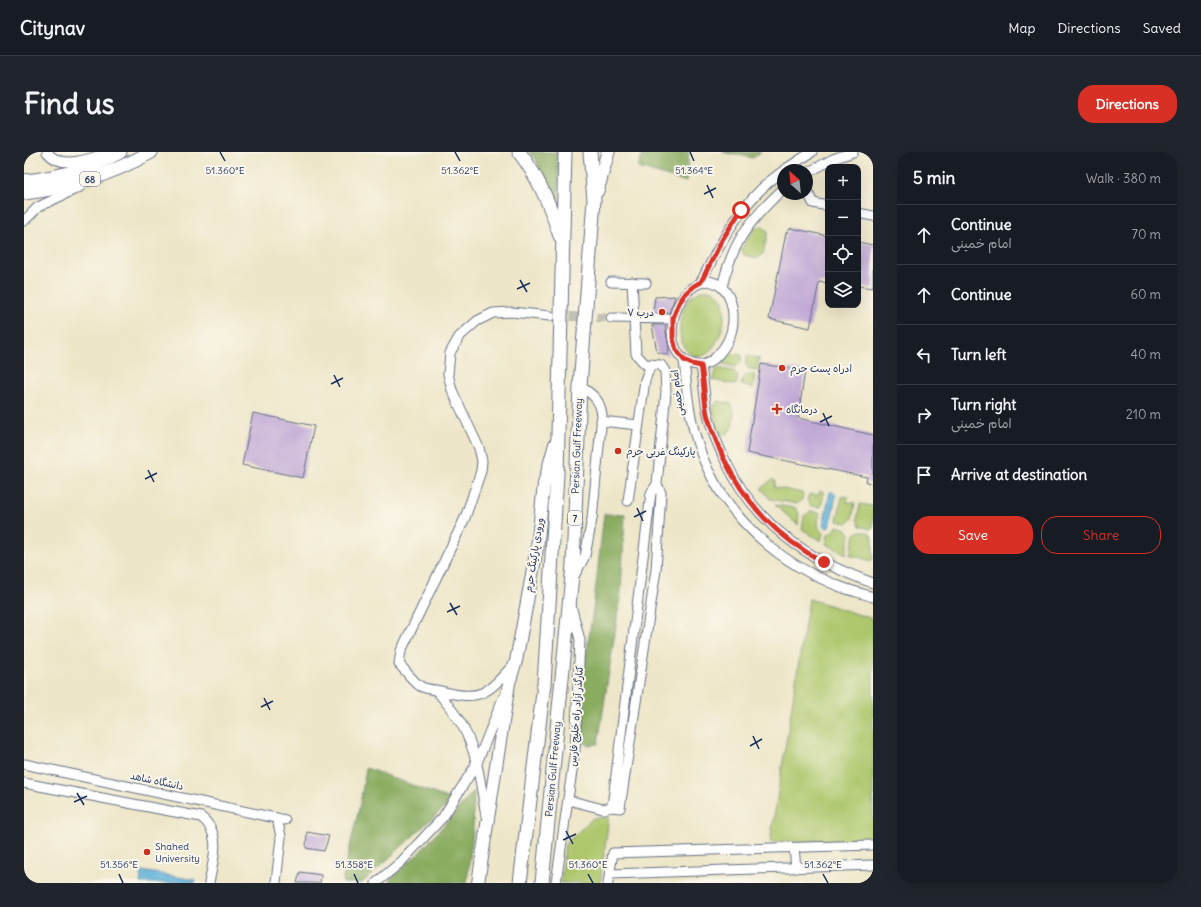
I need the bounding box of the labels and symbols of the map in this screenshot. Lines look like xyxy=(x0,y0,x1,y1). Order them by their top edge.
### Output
text: 51.360°E xyxy=(205,164,245,177)
text: 51.362°E xyxy=(441,164,479,177)
text: 51.364°E xyxy=(675,164,713,177)
north arrow xyxy=(777,164,813,200)
road number: 68 xyxy=(80,172,100,186)
route start xyxy=(732,201,750,219)
place label: درب ۷ xyxy=(627,306,654,319)
marker: درب ۷ xyxy=(657,307,667,317)
place label: ادراه پست حرم xyxy=(790,362,852,376)
marker: ادراه پست حرم xyxy=(777,363,787,373)
street label: امام خمینی xyxy=(668,369,687,417)
street label: Persian Gulf Freeway xyxy=(569,398,585,494)
marker: درمانگاه xyxy=(771,403,783,415)
place label: درمانگاه xyxy=(786,403,818,416)
place label: پارکینگ غربی حرم xyxy=(626,445,695,459)
marker: پارکینگ غربی حرم xyxy=(613,446,623,456)
road number: 7 xyxy=(568,511,582,525)
street label: ورودی پارکینگ حرم xyxy=(522,517,547,593)
route end xyxy=(815,553,833,571)
street label: کنارگذر آزاد راه خلیج فارس xyxy=(566,665,587,767)
street label: Persian Gulf Freeway xyxy=(542,721,564,817)
street label: دانشگاه شاهد xyxy=(129,769,185,793)
place label: Shahed University xyxy=(155,840,200,865)
marker: Shahed University xyxy=(142,847,152,857)
text: 51.356°E xyxy=(100,858,138,871)
text: 51.358°E xyxy=(335,858,373,871)
text: 51.360°E xyxy=(568,858,608,871)
text: 51.362°E xyxy=(804,858,842,871)

